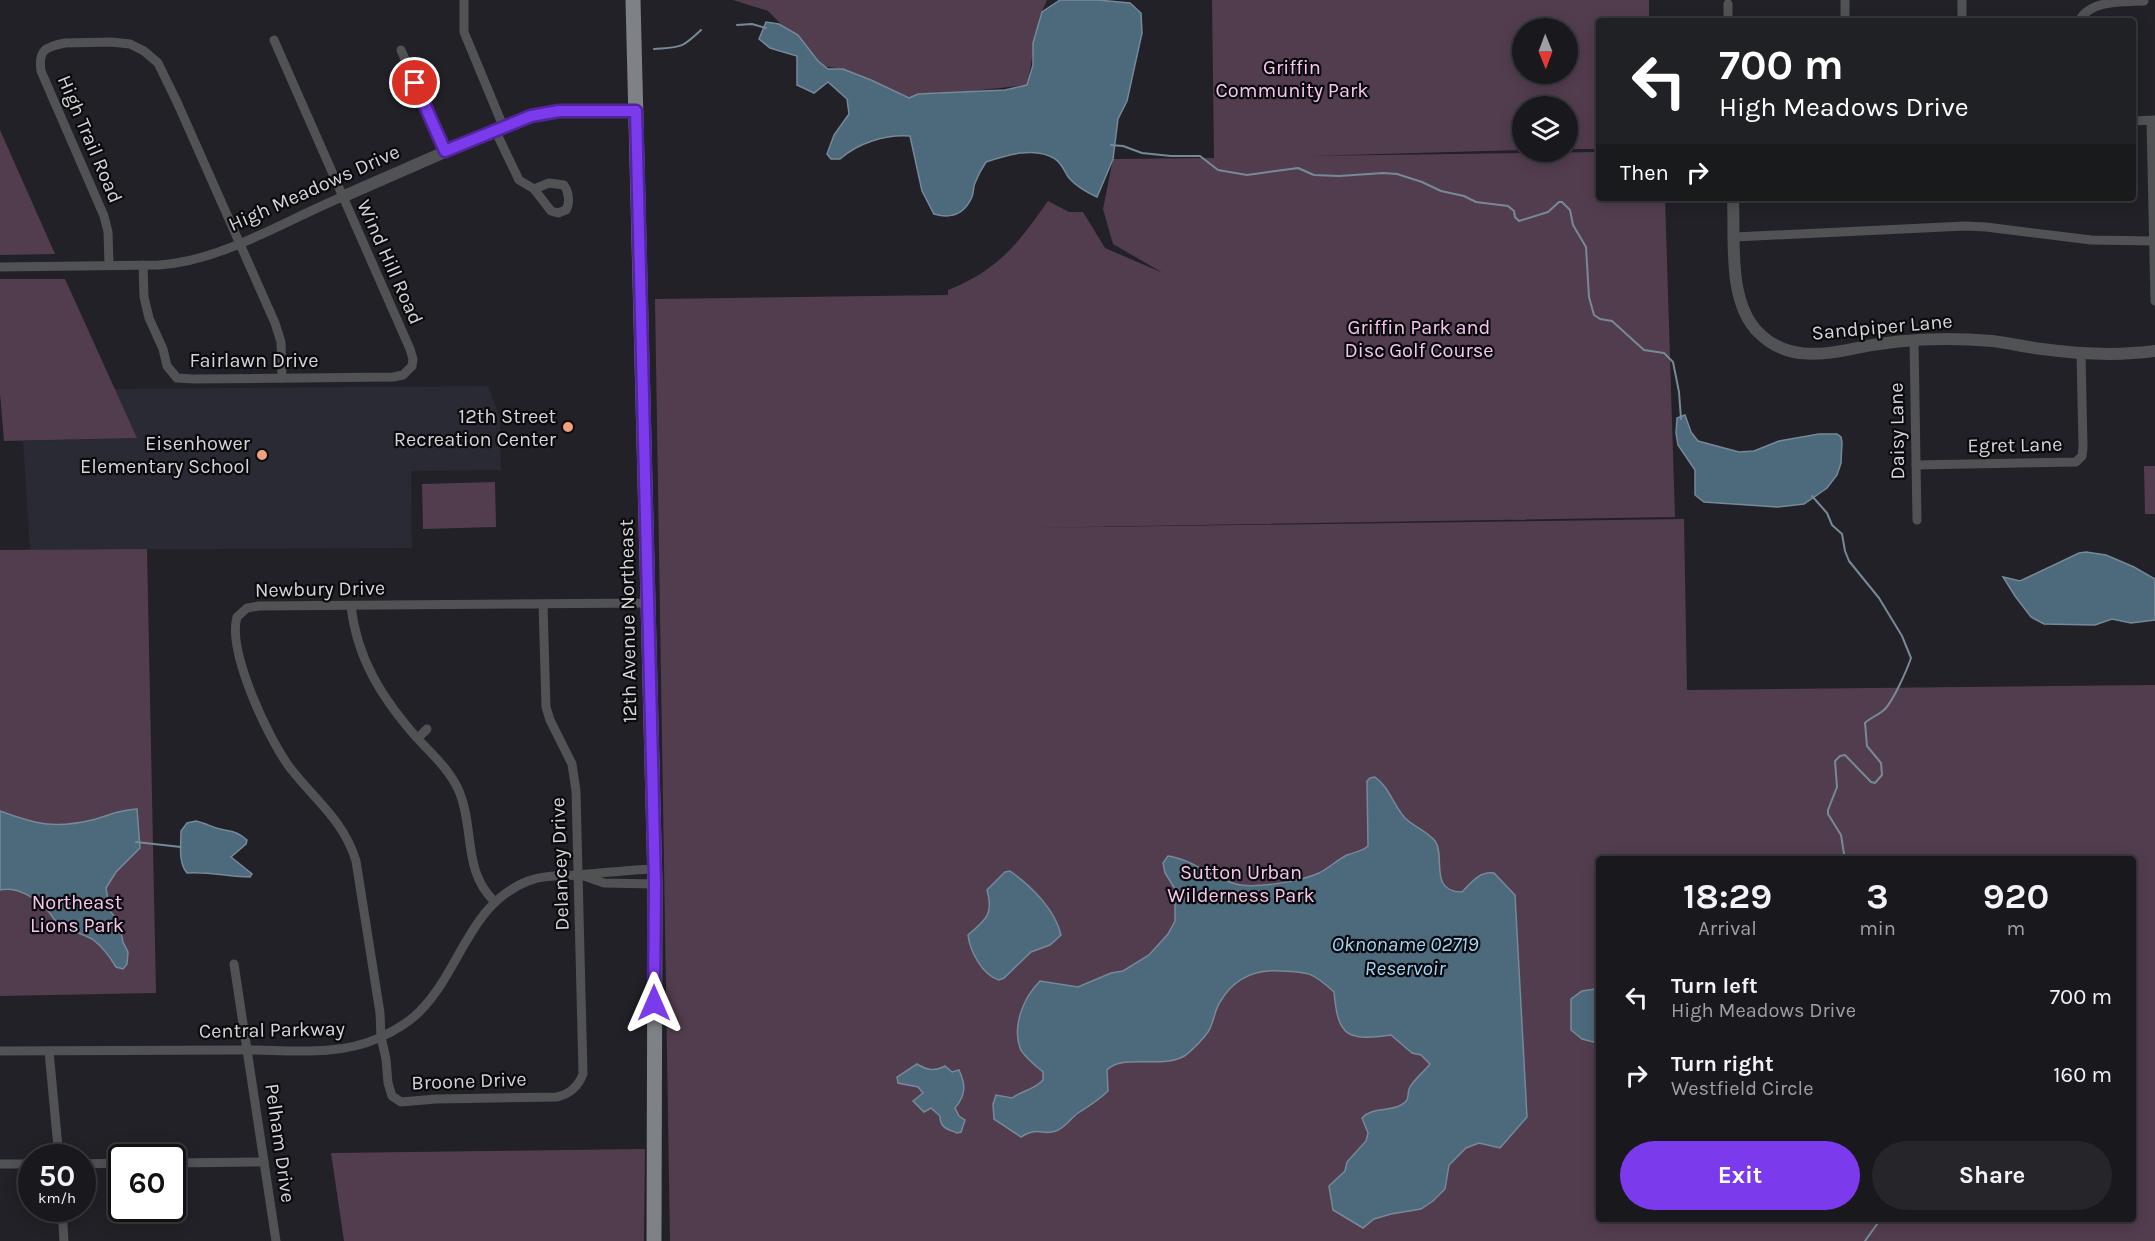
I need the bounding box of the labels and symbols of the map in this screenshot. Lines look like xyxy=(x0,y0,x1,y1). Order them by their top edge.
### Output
north arrow xyxy=(1512,18,1578,84)
park label: Griffin Community Park xyxy=(1216,56,1368,102)
pin xyxy=(389,57,440,108)
street label: High Trail Road xyxy=(53,72,127,206)
street label: High Meadows Drive xyxy=(225,140,403,236)
street label: Wind Hill Road xyxy=(352,196,428,328)
street label: Sandpiper Lane xyxy=(1811,309,1953,345)
park label: Griffin Park and Disc Golf Course xyxy=(1344,316,1494,362)
street label: Fairlawn Drive xyxy=(190,349,318,372)
street label: Daisy Lane xyxy=(1885,382,1909,480)
place label: 12th Street Recreation Center xyxy=(394,405,557,451)
marker: 12th Street Recreation Center xyxy=(561,420,575,434)
place label: Eisenhower Elementary School xyxy=(80,432,251,478)
street label: Egret Lane xyxy=(1967,433,2063,457)
marker: Eisenhower Elementary School xyxy=(255,448,269,462)
street label: 12th Avenue Northeast xyxy=(615,518,641,723)
street label: Newbury Drive xyxy=(255,576,385,602)
street label: Delancey Drive xyxy=(546,797,574,931)
park label: Sutton Urban Wilderness Park xyxy=(1167,861,1315,907)
park label: Northeast Lions Park xyxy=(30,891,124,937)
water label: Oknoname 02719 Reservoir xyxy=(1332,932,1478,980)
position arrow xyxy=(622,971,686,1035)
street label: Central Parkway xyxy=(199,1017,345,1043)
street label: Broone Drive xyxy=(411,1067,527,1095)
street label: Pelham Drive xyxy=(260,1082,300,1204)
speed limit sign: 60 xyxy=(108,1144,186,1222)

